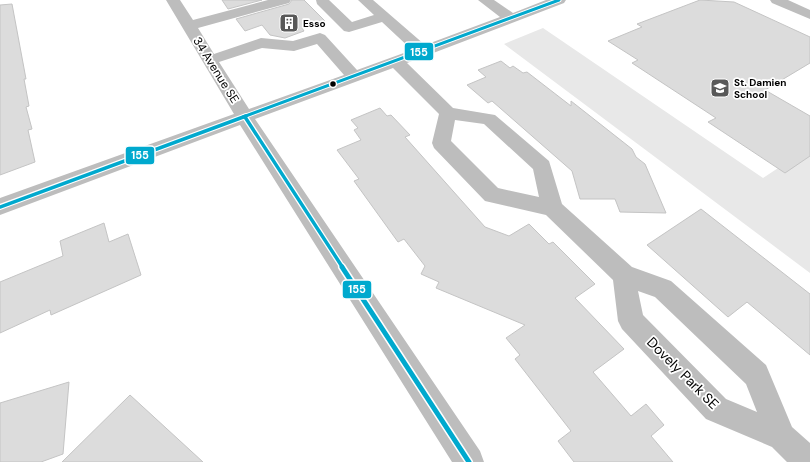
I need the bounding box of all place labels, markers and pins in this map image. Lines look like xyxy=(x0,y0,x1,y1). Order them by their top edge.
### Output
building icon: Esso xyxy=(278,12,300,34)
place label: Esso xyxy=(303,17,326,30)
place label: St. Damien School xyxy=(734,76,787,101)
school or university icon: St. Damien School xyxy=(709,77,731,99)
unlabelled marker xyxy=(328,79,338,89)

